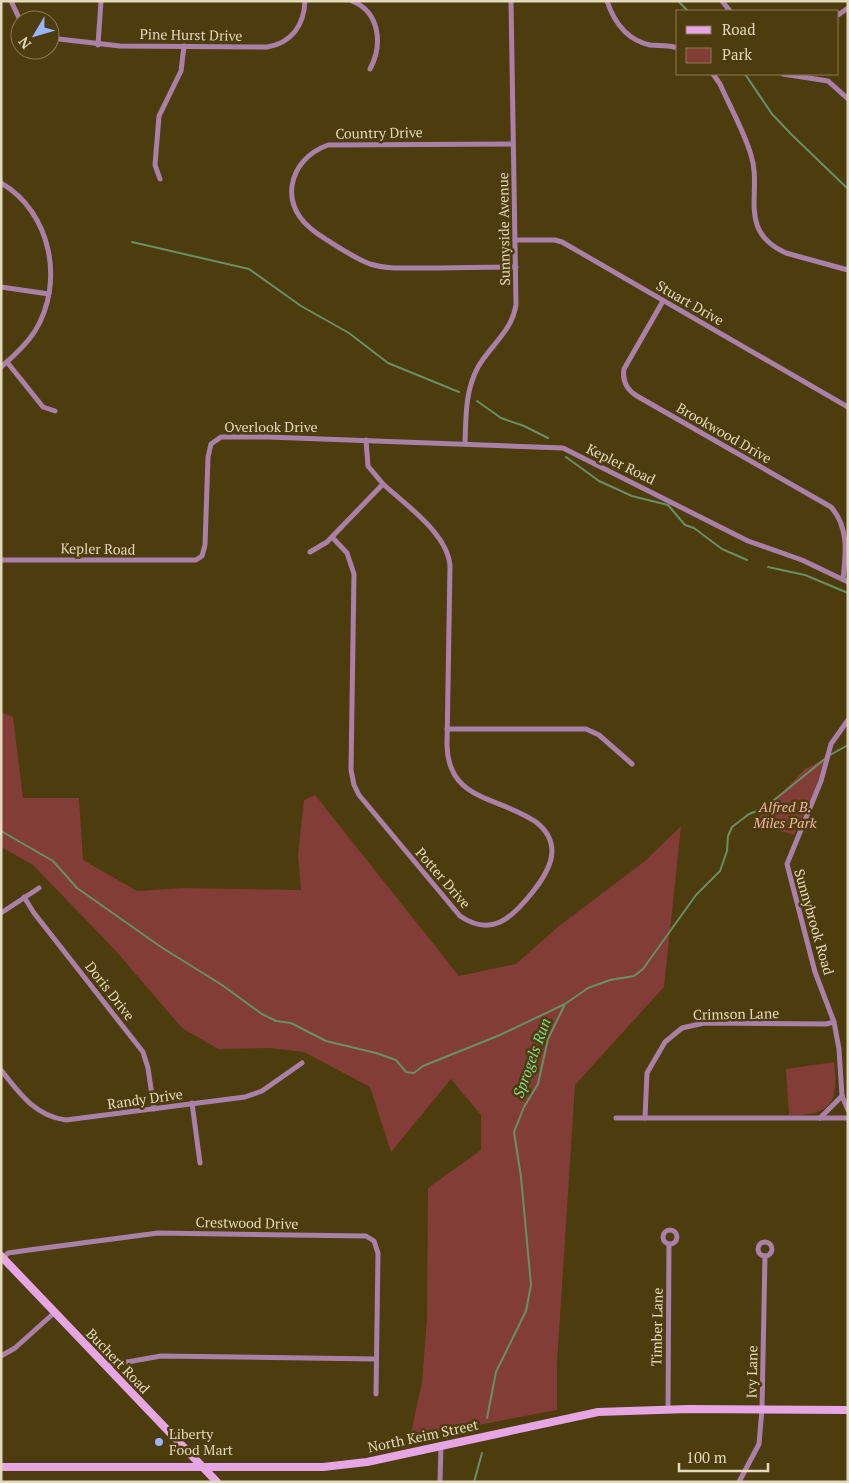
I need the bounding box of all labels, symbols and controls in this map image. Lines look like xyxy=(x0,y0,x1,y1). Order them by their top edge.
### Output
north arrow xyxy=(10,10,60,60)
legend xyxy=(676,10,839,75)
text: Road xyxy=(722,19,755,39)
street label: Pine Hurst Drive xyxy=(139,24,243,45)
text: N xyxy=(13,33,35,53)
text: Park xyxy=(722,44,752,64)
street label: Country Drive xyxy=(335,122,423,143)
street label: Sunnyside Avenue xyxy=(493,172,514,286)
street label: Stuart Drive xyxy=(653,276,728,330)
street label: Brookwood Drive xyxy=(673,398,775,467)
street label: Overlook Drive xyxy=(224,417,318,436)
street label: Kepler Road xyxy=(584,439,659,489)
street label: Kepler Road xyxy=(61,538,136,559)
park label: Alfred B. Miles Park xyxy=(753,797,817,832)
street label: Potter Drive xyxy=(412,843,475,912)
street label: Sunnybrook Road xyxy=(790,867,839,977)
street label: Doris Drive xyxy=(81,957,139,1024)
street label: Crimson Lane xyxy=(693,1003,779,1024)
water label: Sprogels Run xyxy=(507,1015,555,1100)
street label: Randy Drive xyxy=(106,1084,184,1113)
street label: Crestwood Drive xyxy=(195,1212,299,1233)
street label: Timber Lane xyxy=(646,1288,667,1366)
street label: Buchert Road xyxy=(82,1324,154,1397)
street label: Ivy Lane xyxy=(742,1345,761,1399)
street label: North Keim Street xyxy=(366,1414,481,1457)
place label: Liberty Food Mart xyxy=(169,1424,234,1459)
marker: Liberty Food Mart xyxy=(153,1436,165,1448)
scale bar xyxy=(679,1440,768,1472)
text: 100 m xyxy=(686,1447,727,1467)

